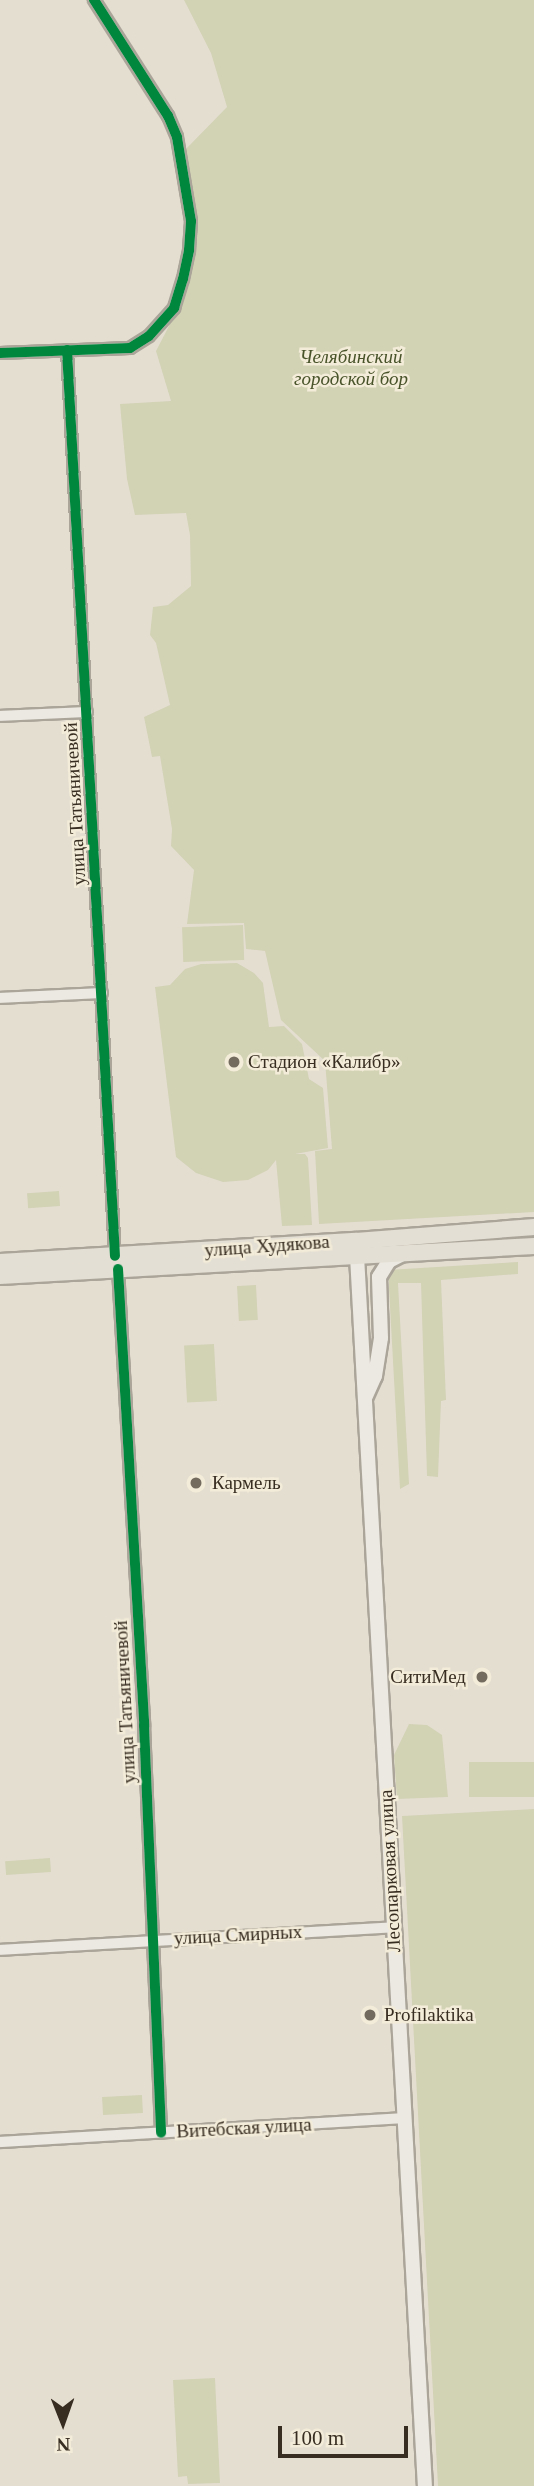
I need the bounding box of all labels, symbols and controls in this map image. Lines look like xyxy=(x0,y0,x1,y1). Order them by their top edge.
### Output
park label: Челябинский городской бор xyxy=(294,346,408,390)
street label: улица Татьяничевой xyxy=(59,722,91,886)
place label: Стадион «Калибр» xyxy=(248,1051,400,1073)
marker: Стадион «Калибр» xyxy=(226,1054,242,1070)
street label: улица Худякова xyxy=(204,1230,330,1262)
place label: Кармель xyxy=(212,1472,281,1494)
marker: Кармель xyxy=(186,1473,206,1493)
street label: улица Татьяничевой xyxy=(109,1620,141,1784)
place label: СитиМед xyxy=(390,1666,466,1688)
marker: СитиМед xyxy=(472,1667,492,1687)
street label: Лесопарковая улица xyxy=(374,1789,406,1953)
street label: улица Смирных xyxy=(173,1920,303,1950)
place label: Profilaktika xyxy=(384,2004,474,2026)
marker: Profilaktika xyxy=(362,2007,378,2023)
street label: Витебская улица xyxy=(176,2113,312,2143)
north arrow xyxy=(28,2388,98,2458)
scale bar xyxy=(282,2412,412,2456)
text: 100 m xyxy=(291,2426,344,2450)
text: N xyxy=(56,2434,70,2455)

